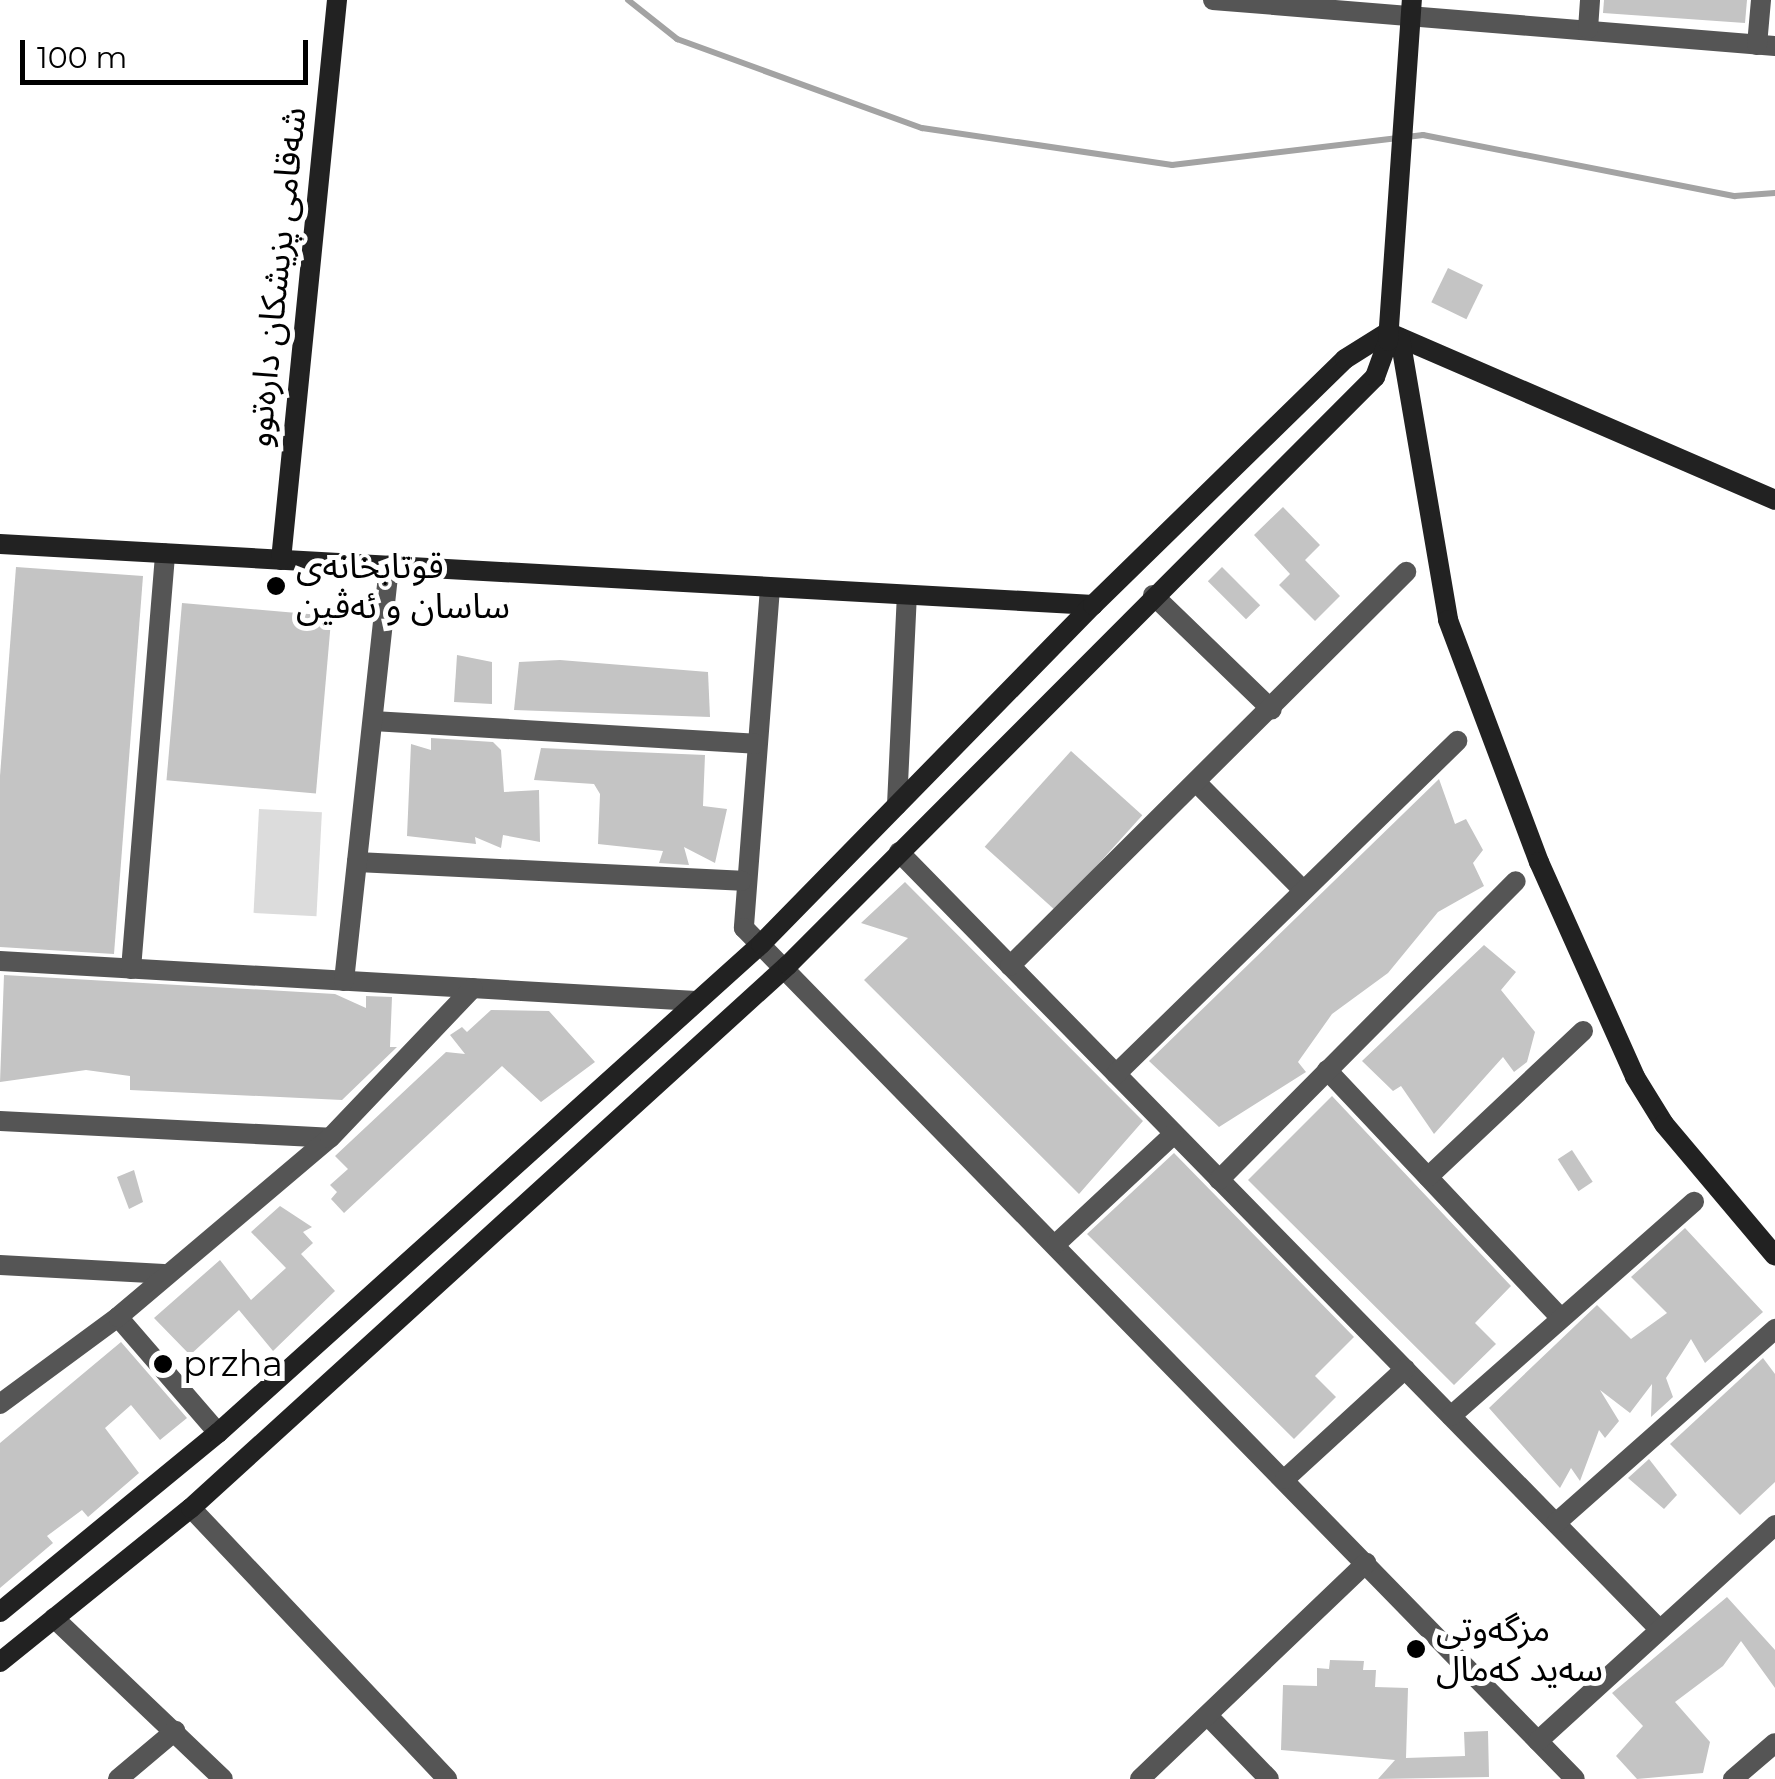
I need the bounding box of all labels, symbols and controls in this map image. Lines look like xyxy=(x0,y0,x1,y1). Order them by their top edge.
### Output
scale bar xyxy=(25,20,312,82)
text: 100 m xyxy=(37,39,127,76)
street label: شەقامی پزیشکان دارەتوو xyxy=(237,105,315,449)
place label: قوتابخانەی ساسان و ئەڤین xyxy=(296,545,510,627)
marker: قوتابخانەی ساسان و ئەڤین xyxy=(265,575,287,597)
place label: przha xyxy=(183,1343,283,1385)
marker: przha xyxy=(152,1353,174,1375)
place label: مزگەوتی سەید کەمال xyxy=(1436,1608,1603,1690)
marker: مزگەوتی سەید کەمال xyxy=(1405,1638,1427,1660)

